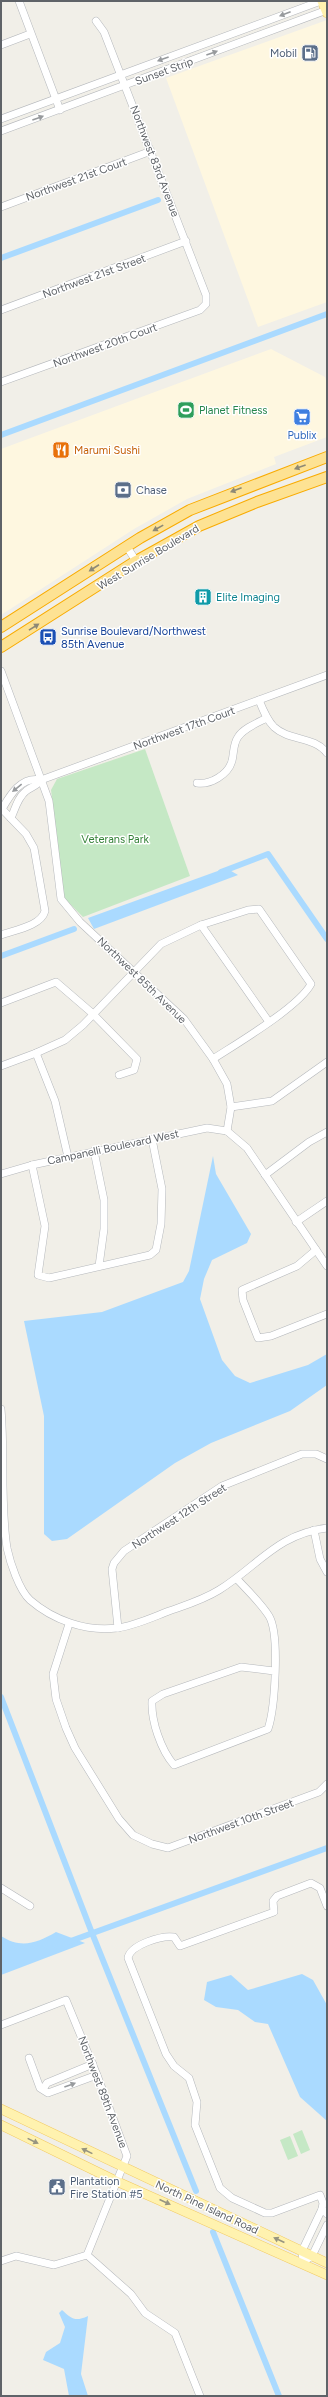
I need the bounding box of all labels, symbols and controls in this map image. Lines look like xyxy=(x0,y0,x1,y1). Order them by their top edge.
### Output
one-way arrow xyxy=(278,12,290,18)
fuel station icon: Mobil xyxy=(300,43,320,63)
place label: Mobil xyxy=(270,47,297,60)
one-way arrow xyxy=(206,50,218,56)
street label: Sunset Strip xyxy=(133,55,195,88)
one-way arrow xyxy=(156,57,168,63)
street label: Northwest 83rd Avenue xyxy=(127,104,182,219)
one-way arrow xyxy=(32,114,44,120)
street label: Northwest 21st Court xyxy=(24,155,128,204)
street label: Northwest 21st Street xyxy=(41,252,148,301)
street label: Northwest 20th Court xyxy=(51,321,159,370)
sports icon: Planet Fitness xyxy=(176,400,196,420)
place label: Planet Fitness xyxy=(199,404,268,417)
supermarket icon: Publix xyxy=(292,407,312,427)
place label: Publix xyxy=(287,429,317,442)
restaurant icon: Marumi Sushi xyxy=(51,440,71,460)
place label: Marumi Sushi xyxy=(74,444,140,457)
one-way arrow xyxy=(294,464,306,470)
bank icon: Chase xyxy=(113,480,133,500)
place label: Chase xyxy=(136,484,167,497)
one-way arrow xyxy=(230,488,242,494)
street label: West Sunrise Boulevard xyxy=(95,522,201,593)
one-way arrow xyxy=(152,524,164,531)
one-way arrow xyxy=(88,564,100,571)
building icon: Elite Imaging xyxy=(193,587,213,607)
place label: Elite Imaging xyxy=(216,591,280,604)
one-way arrow xyxy=(28,623,40,630)
place label: Sunrise Boulevard/Northwest 85th Avenue xyxy=(61,625,206,651)
bus stop icon: Sunrise Boulevard/Northwest 85th Avenue xyxy=(38,627,58,647)
street label: Northwest 17th Court xyxy=(132,704,237,753)
one-way arrow xyxy=(12,784,23,792)
park label: Veterans Park xyxy=(81,833,149,846)
street label: Northwest 85th Avenue xyxy=(94,934,189,1026)
street label: Campanelli Boulevard West xyxy=(46,1127,180,1168)
street label: Northwest 12th Street xyxy=(130,1481,229,1552)
street label: Northwest 10th Street xyxy=(187,1796,295,1847)
street label: Northwest 89th Avenue xyxy=(75,2035,130,2150)
one-way arrow xyxy=(64,2082,76,2088)
one-way arrow xyxy=(28,2138,39,2144)
one-way arrow xyxy=(81,2148,92,2154)
place label: Plantation Fire Station #5 xyxy=(70,2175,143,2201)
public building icon: Plantation Fire Station #5 xyxy=(47,2177,67,2197)
street label: North Pine Island Road xyxy=(153,2178,260,2237)
one-way arrow xyxy=(159,2199,170,2205)
one-way arrow xyxy=(274,2237,285,2243)

